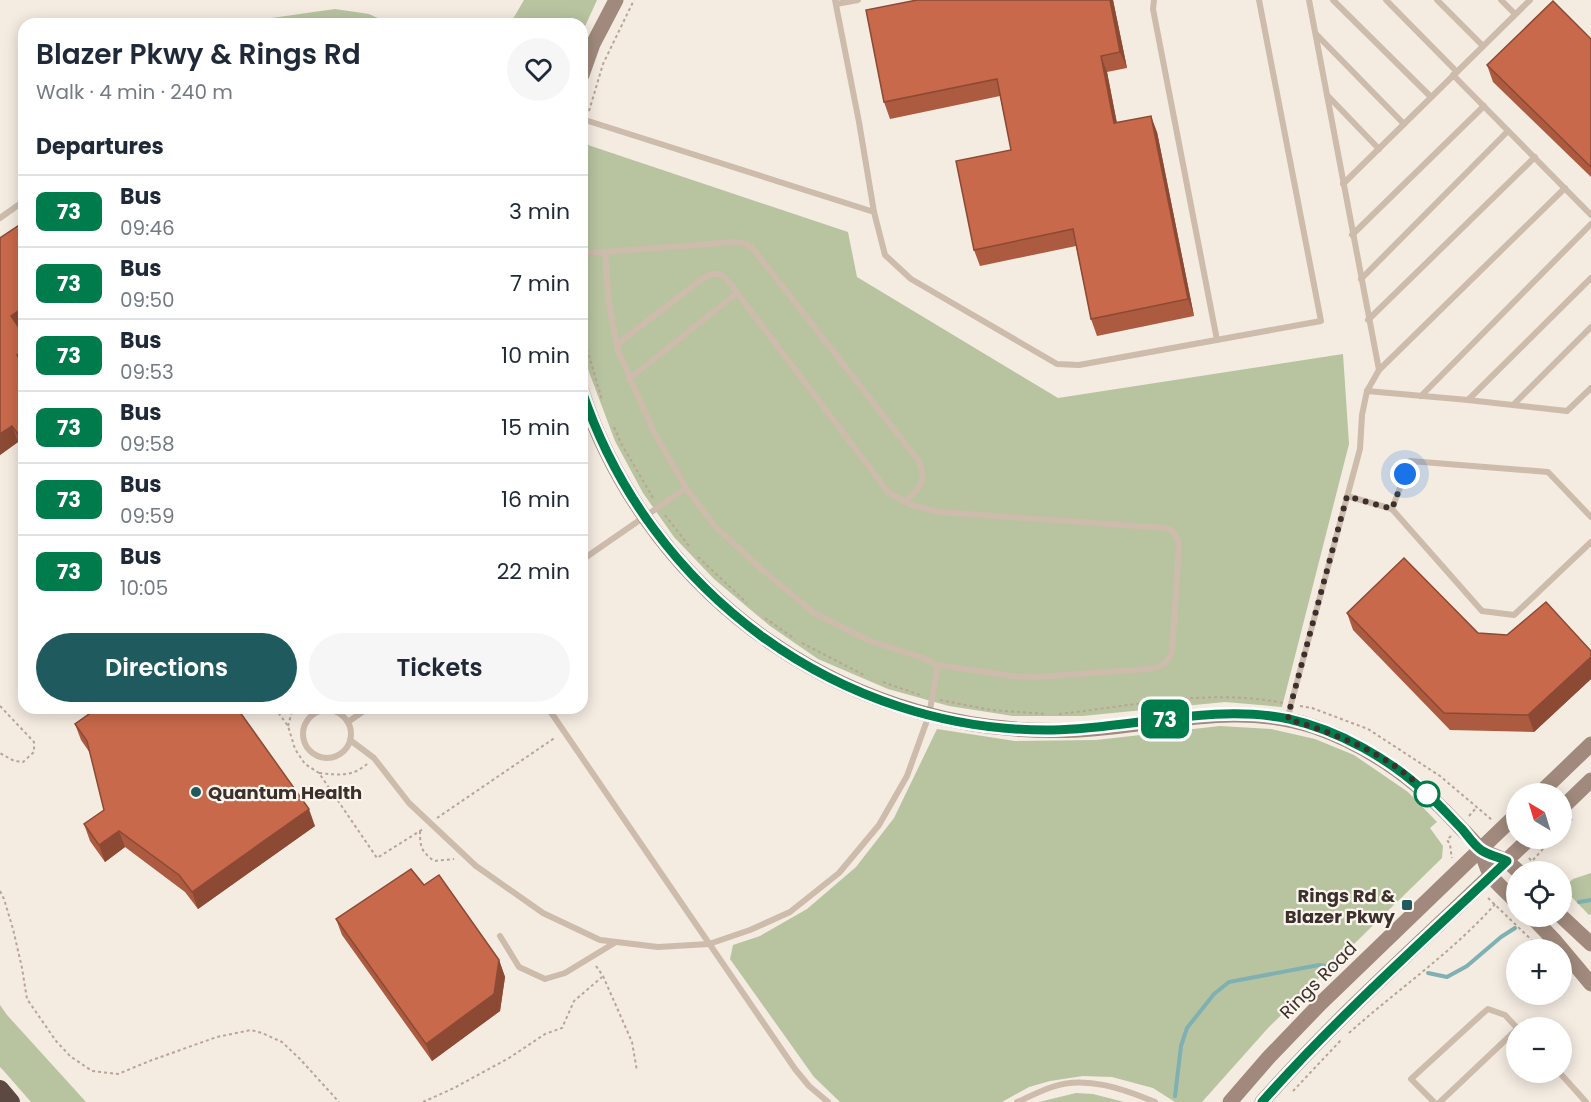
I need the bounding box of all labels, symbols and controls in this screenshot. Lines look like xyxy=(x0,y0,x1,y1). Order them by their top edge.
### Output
text: Blazer Pkwy & Rings Rd xyxy=(36,35,361,74)
button: heart xyxy=(507,38,570,101)
text: Walk · 4 min · 240 m xyxy=(36,78,233,106)
text: Departures xyxy=(36,131,164,162)
text: Bus xyxy=(120,181,162,212)
text: 3 min xyxy=(509,196,570,227)
text: 73 xyxy=(57,197,81,226)
text: 09:46 xyxy=(120,214,175,242)
text: Bus xyxy=(120,253,162,284)
text: 7 min xyxy=(510,268,570,299)
text: 73 xyxy=(57,269,81,298)
text: 09:50 xyxy=(120,286,175,314)
text: Bus xyxy=(120,325,162,356)
text: 10 min xyxy=(501,340,570,371)
text: 73 xyxy=(57,341,81,370)
text: 09:53 xyxy=(120,358,174,386)
text: Bus xyxy=(120,397,162,428)
text: 15 min xyxy=(501,412,570,443)
text: 73 xyxy=(57,413,81,442)
text: 09:58 xyxy=(120,430,175,458)
your location xyxy=(1390,459,1420,489)
text: Bus xyxy=(120,469,162,500)
text: 16 min xyxy=(501,484,570,515)
text: 73 xyxy=(57,485,81,514)
text: 09:59 xyxy=(120,502,175,530)
text: Bus xyxy=(120,541,162,572)
text: 22 min xyxy=(497,556,570,587)
text: 73 xyxy=(57,557,81,586)
text: 10:05 xyxy=(120,574,168,602)
button: Directions xyxy=(36,633,297,702)
button: Tickets xyxy=(309,633,570,702)
line badge: 73 xyxy=(1138,700,1192,738)
text: 73 xyxy=(1153,705,1177,734)
place label: Quantum Health xyxy=(208,780,362,805)
unlabelled marker xyxy=(1414,781,1440,807)
north arrow xyxy=(1506,783,1572,849)
map controls xyxy=(1506,783,1572,1083)
marker: Quantum Health xyxy=(189,785,203,799)
button: locate xyxy=(1506,861,1572,927)
place label: Rings Rd & Blazer Pkwy xyxy=(1285,883,1396,929)
marker: Rings Rd & Blazer Pkwy xyxy=(1400,898,1414,912)
street label: Rings Road xyxy=(1274,936,1362,1024)
button: + xyxy=(1506,939,1572,1005)
button: − xyxy=(1506,1017,1572,1083)

